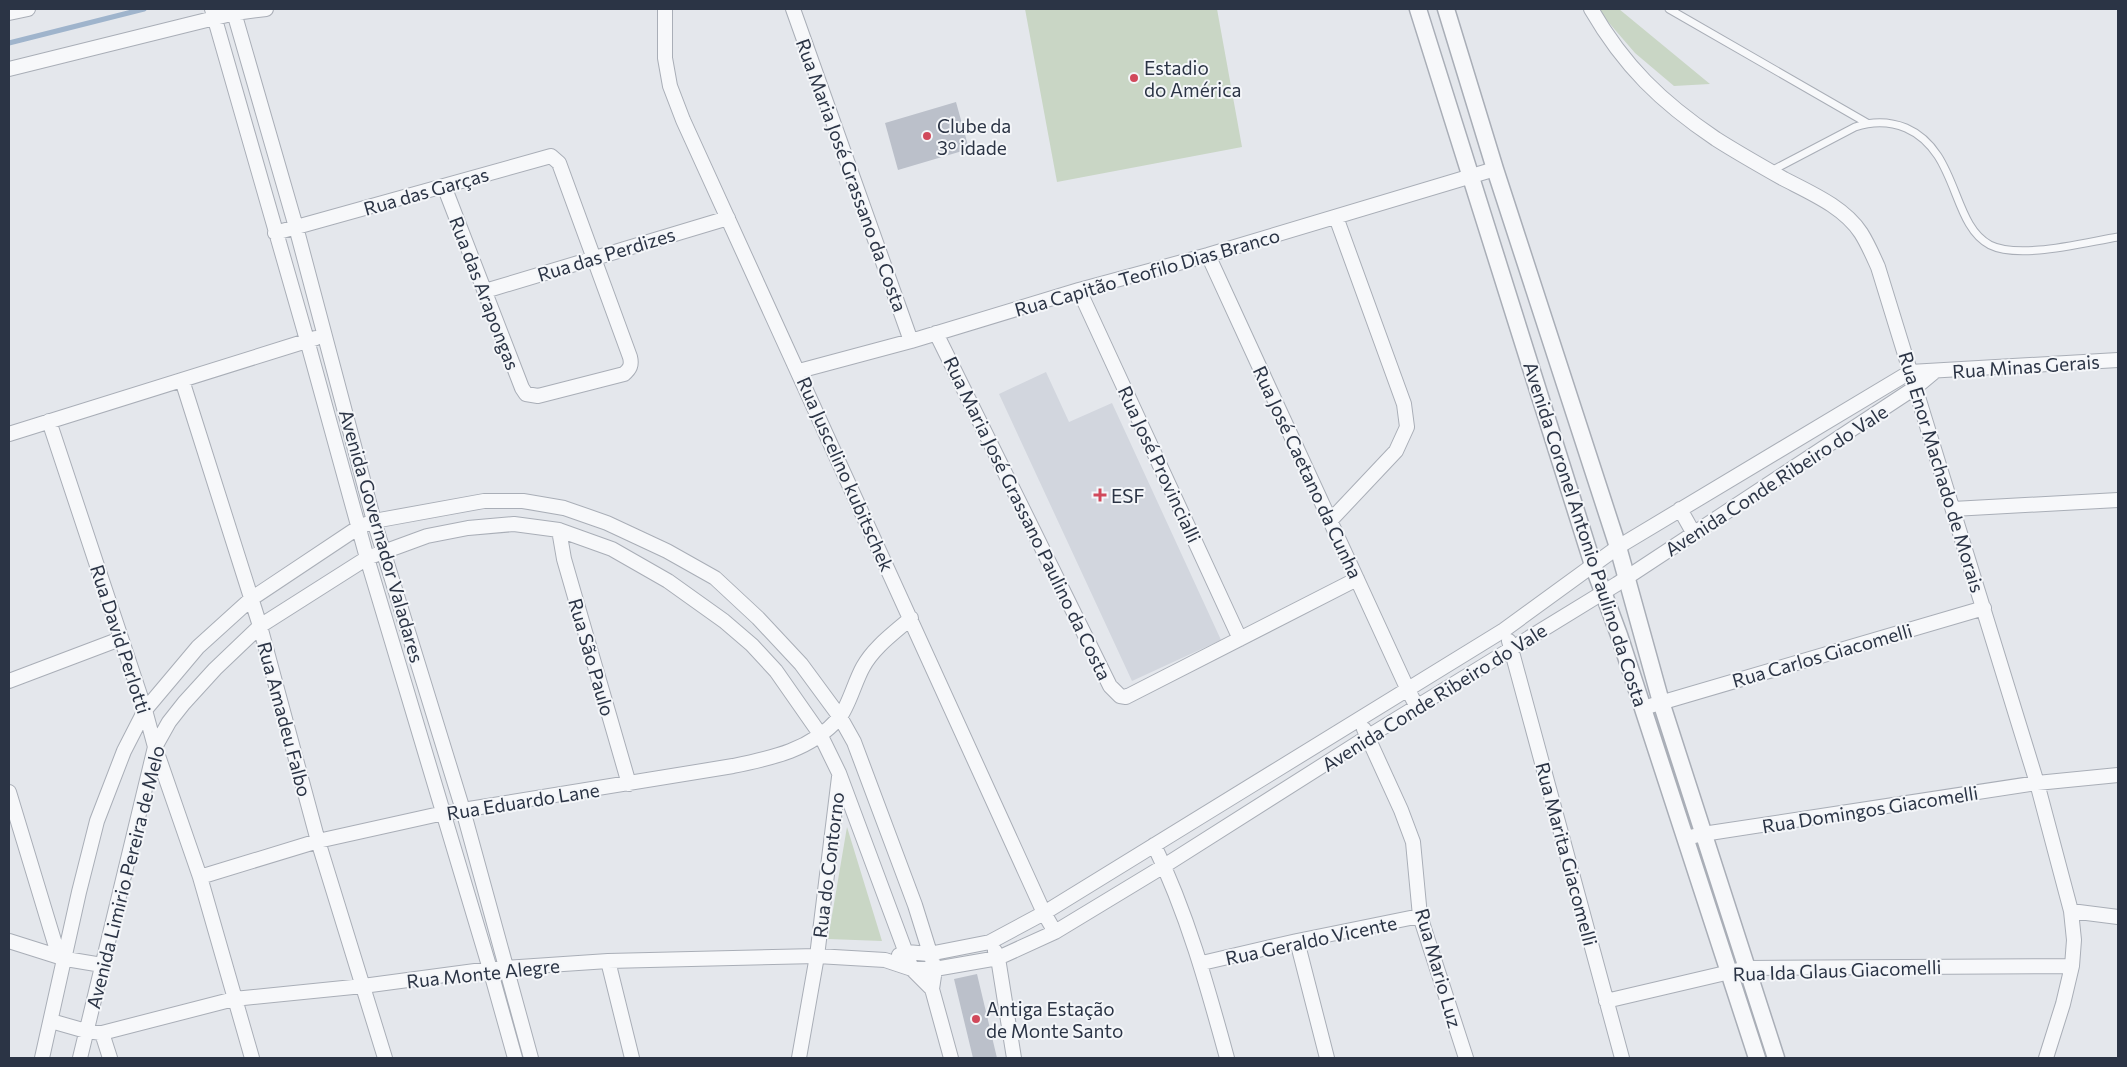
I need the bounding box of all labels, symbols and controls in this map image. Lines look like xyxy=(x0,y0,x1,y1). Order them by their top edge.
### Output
street label: Rua Maria José Grassano da Costa xyxy=(792,35,912,315)
place label: Estadio do América xyxy=(1144,56,1241,101)
marker: Estadio do América xyxy=(1128,72,1140,84)
place label: Clube da 3º idade xyxy=(937,114,1011,159)
marker: Clube da 3º idade xyxy=(921,130,933,142)
street label: Rua das Garças xyxy=(361,162,491,220)
street label: Rua das Arapongas xyxy=(445,213,525,373)
street label: Rua das Perdizes xyxy=(534,222,678,286)
street label: Rua Capitão Teofilo Dias Branco xyxy=(1012,223,1282,321)
street label: Rua Enor Machado de Morais xyxy=(1894,349,1990,595)
street label: Rua Minas Gerais xyxy=(1951,349,2101,383)
street label: Rua Maria José Grassano Paulino da Costa xyxy=(939,352,1117,684)
street label: Avenida Coronel Antonio Paulino da Costa xyxy=(1519,359,1653,709)
street label: Rua José Caetano da Cunha xyxy=(1249,362,1367,582)
street label: Rua Juscelino kubitschek xyxy=(793,373,899,575)
street label: Rua José Provincialli xyxy=(1114,382,1206,546)
street label: Avenida Conde Ribeiro do Vale xyxy=(1660,399,1892,561)
street label: Avenida Governador Valadares xyxy=(335,407,429,665)
place label: ESF xyxy=(1111,484,1144,507)
marker: ESF xyxy=(1093,488,1107,502)
street label: Rua David Perlotti xyxy=(86,562,156,716)
street label: Rua São Paulo xyxy=(564,595,620,719)
street label: Avenida Conde Ribeiro do Vale xyxy=(1317,618,1551,776)
street label: Rua Carlos Giacomelli xyxy=(1729,618,1915,692)
street label: Rua Amadeu Falbo xyxy=(253,639,317,799)
street label: Avenida Limirio Pereira de Melo xyxy=(81,743,169,1011)
street label: Rua Marita Giacomelli xyxy=(1531,760,1603,948)
street label: Rua Eduardo Lane xyxy=(445,778,601,824)
street label: Rua Domingos Giacomelli xyxy=(1760,781,1980,837)
street label: Rua do Contorno xyxy=(808,791,848,939)
street label: Rua Mario Luz xyxy=(1411,906,1467,1030)
street label: Rua Geraldo Vicente xyxy=(1223,911,1399,969)
street label: Rua Monte Alegre xyxy=(405,954,561,992)
street label: Rua Ida Glaus Giacomelli xyxy=(1732,955,1942,985)
place label: Antiga Estação de Monte Santo xyxy=(986,997,1123,1042)
marker: Antiga Estação de Monte Santo xyxy=(970,1013,982,1025)

